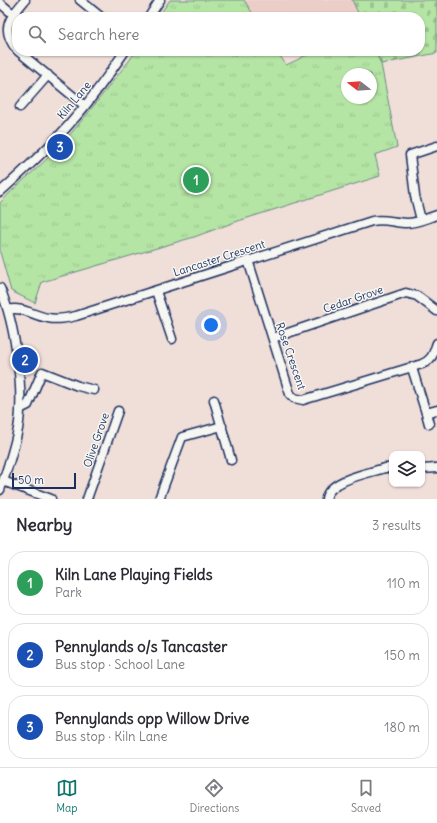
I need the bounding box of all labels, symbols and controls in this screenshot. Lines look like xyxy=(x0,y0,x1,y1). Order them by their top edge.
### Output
search box xyxy=(12,12,425,56)
icon: search xyxy=(26,23,48,45)
text: Search here xyxy=(58,25,139,44)
north arrow xyxy=(341,68,377,104)
street label: Kiln Lane xyxy=(54,78,94,122)
pin: 3 xyxy=(47,132,73,162)
pin: 1 xyxy=(183,165,209,195)
street label: Lancaster Crescent xyxy=(171,236,267,279)
street label: Cedar Grove xyxy=(321,282,385,316)
your location xyxy=(201,315,221,335)
street label: Rose Crescent xyxy=(273,321,309,392)
pin: 2 xyxy=(12,345,38,375)
street label: Olive Grove xyxy=(80,411,112,469)
map controls xyxy=(389,451,425,487)
button: layers xyxy=(389,451,425,487)
scale bar xyxy=(12,471,76,490)
text: 50 m xyxy=(18,473,44,487)
text: Nearby xyxy=(16,514,72,536)
text: 3 results xyxy=(372,517,421,534)
text: Kiln Lane Playing Fields xyxy=(55,565,213,584)
text: 1 xyxy=(27,575,33,592)
text: 110 m xyxy=(387,575,420,592)
text: Park xyxy=(55,584,82,601)
text: Pennylands o/s Tancaster xyxy=(55,637,227,656)
text: 2 xyxy=(26,647,34,664)
text: 150 m xyxy=(384,647,420,664)
text: Bus stop · School Lane xyxy=(55,656,185,673)
text: Pennylands opp Willow Drive xyxy=(55,709,249,728)
text: 3 xyxy=(26,719,34,736)
text: 180 m xyxy=(384,719,420,736)
text: Bus stop · Kiln Lane xyxy=(55,728,168,745)
tab: Map xyxy=(56,777,78,815)
tab: Directions xyxy=(190,777,239,815)
tab: Saved xyxy=(351,777,381,815)

